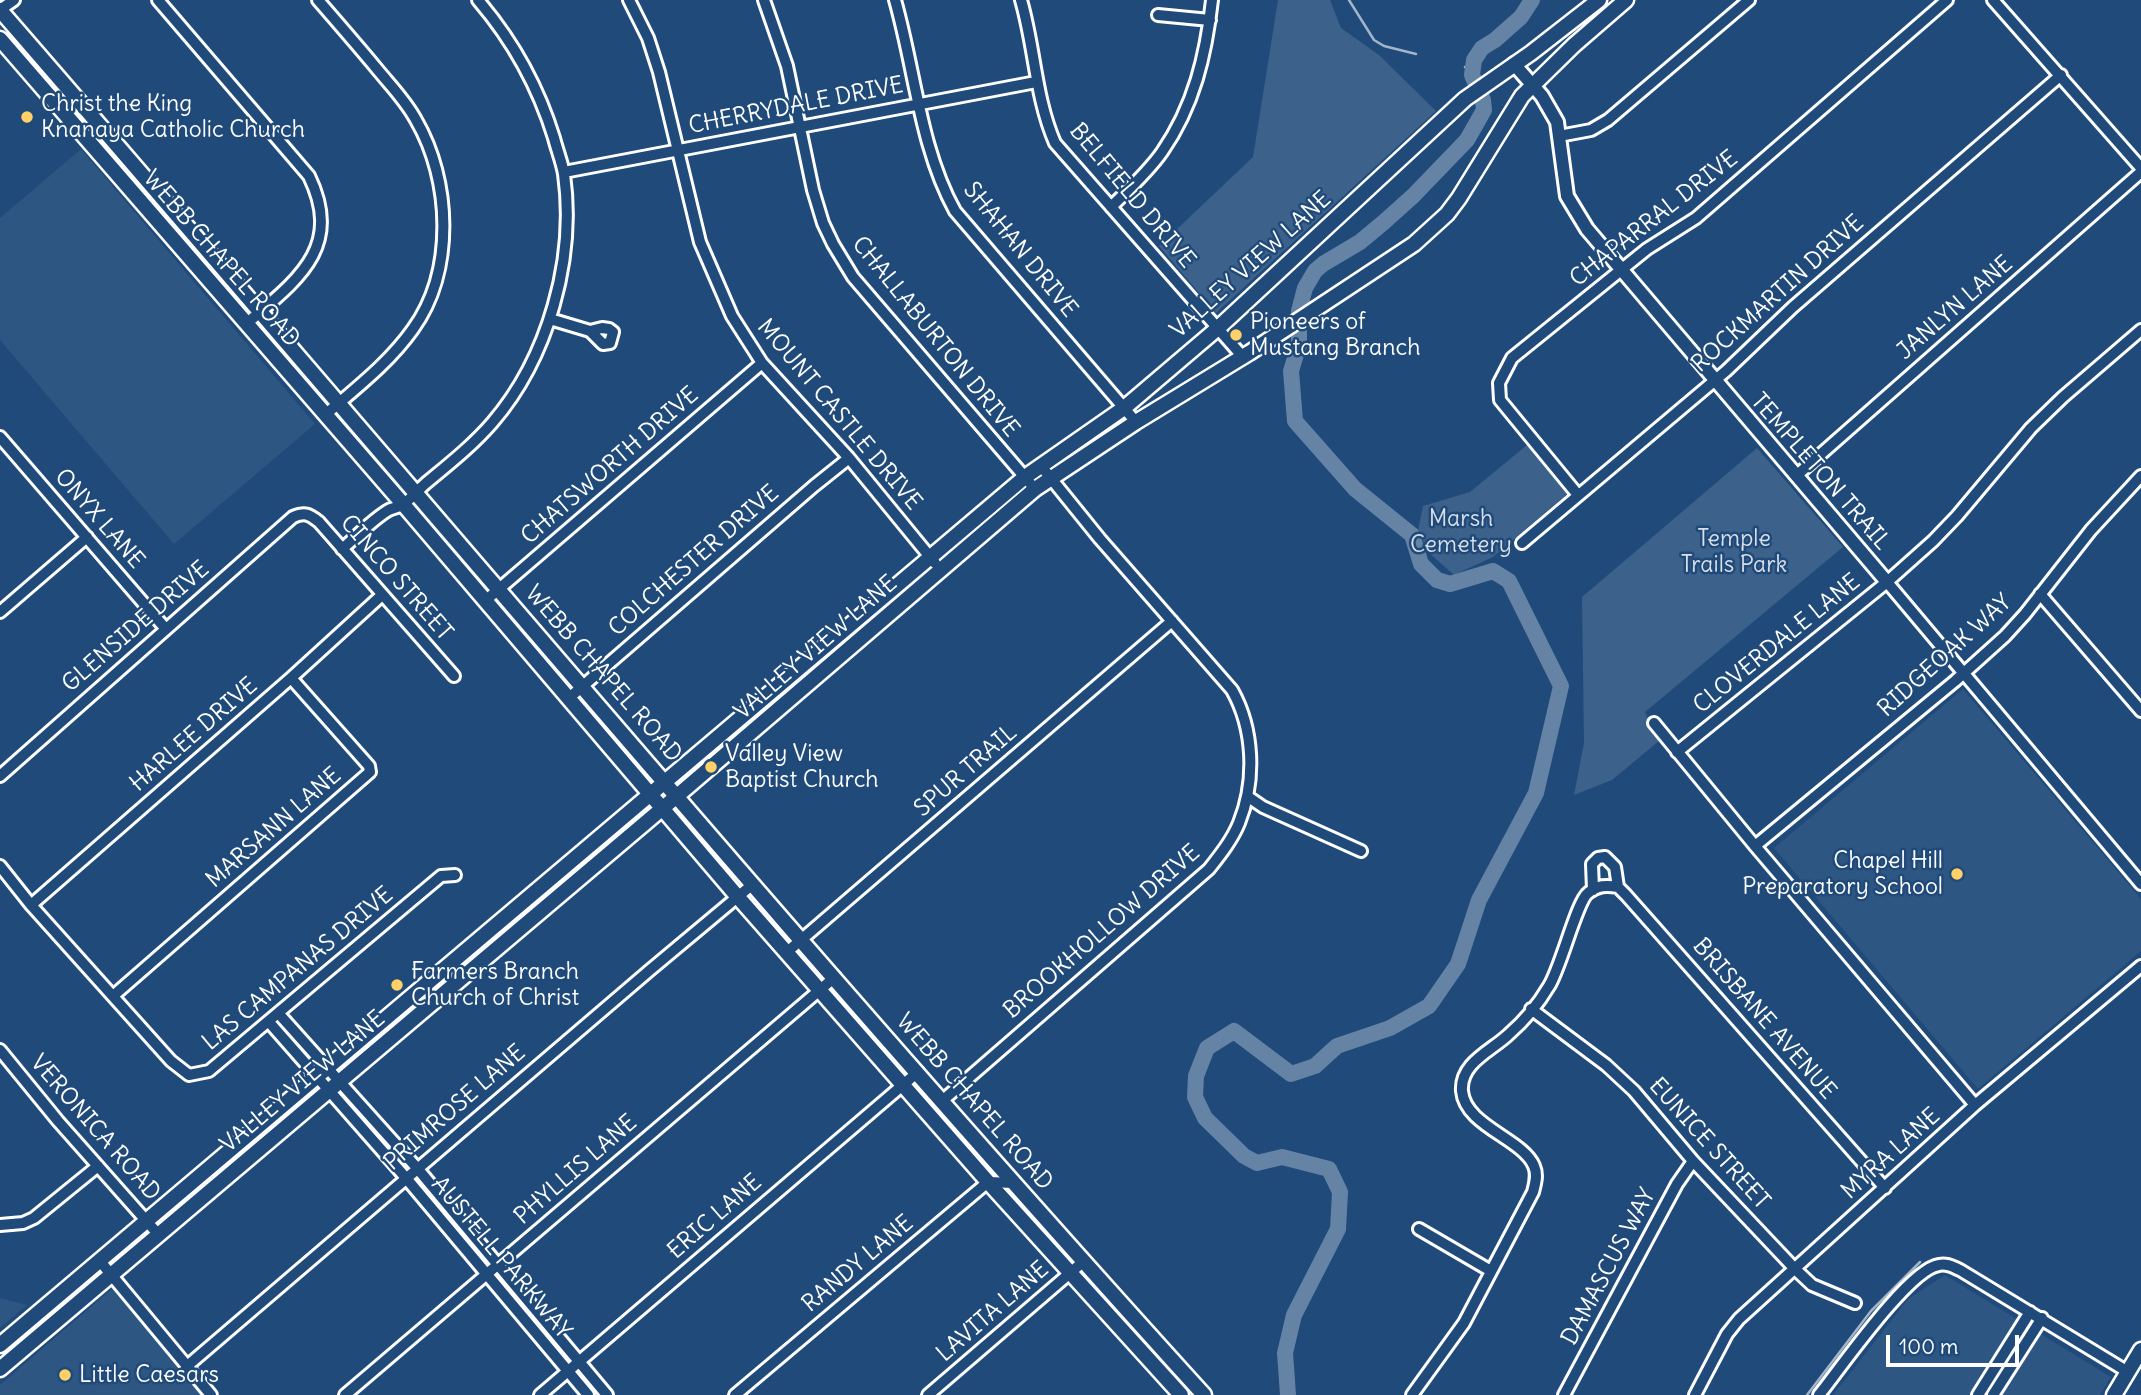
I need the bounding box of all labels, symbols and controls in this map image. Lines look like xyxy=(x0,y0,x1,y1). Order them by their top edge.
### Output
street label: CHERRYDALE DRIVE xyxy=(686,72,906,140)
place label: Christ the King Knanaya Catholic Church xyxy=(41,90,305,144)
marker: Christ the King Knanaya Catholic Church xyxy=(19,109,35,125)
street label: BELFIELD DRIVE xyxy=(1063,118,1201,274)
street label: CHAPARRAL DRIVE xyxy=(1565,145,1743,293)
street label: WEBB CHAPEL ROAD xyxy=(137,165,305,353)
street label: SHAHAN DRIVE xyxy=(957,177,1083,323)
street label: VALLEY VIEW LANE xyxy=(1165,186,1337,344)
street label: ROCKMARTIN DRIVE xyxy=(1686,210,1870,378)
street label: CHALLABURTON DRIVE xyxy=(846,231,1024,443)
street label: JANLYN LANE xyxy=(1892,250,2018,366)
place label: Pioneers of Mustang Branch xyxy=(1250,308,1421,362)
street label: MOUNT CASTLE DRIVE xyxy=(751,314,927,516)
marker: Pioneers of Mustang Branch xyxy=(1228,327,1244,343)
street label: CHATSWORTH DRIVE xyxy=(516,382,704,550)
street label: TEMPLETON TRAIL xyxy=(1744,388,1896,556)
street label: ONYX LANE xyxy=(48,464,150,574)
street label: COLCHESTER DRIVE xyxy=(603,480,785,642)
park label: Marsh Cemetery xyxy=(1410,505,1512,559)
street label: CINCO STREET xyxy=(334,510,458,646)
park label: Temple Trails Park xyxy=(1681,525,1787,579)
street label: GLENSIDE DRIVE xyxy=(57,556,215,698)
street label: CLOVERDALE LANE xyxy=(1688,568,1866,720)
street label: VALLEY VIEW LANE xyxy=(729,570,903,726)
street label: WEBB CHAPEL ROAD xyxy=(519,580,687,768)
street label: RIDGEOAK WAY xyxy=(1873,589,2017,723)
street label: HARLEE DRIVE xyxy=(125,672,263,798)
street label: SPUR TRAIL xyxy=(909,719,1023,823)
place label: Valley View Baptist Church xyxy=(725,740,879,794)
marker: Valley View Baptist Church xyxy=(703,759,719,775)
street label: MARSANN LANE xyxy=(201,762,347,894)
street label: BROOKHOLLOW DRIVE xyxy=(998,839,1206,1025)
place label: Chapel Hill Preparatory School xyxy=(1742,847,1943,901)
marker: Chapel Hill Preparatory School xyxy=(1949,866,1965,882)
street label: LAS CAMPANAS DRIVE xyxy=(197,881,399,1057)
street label: BRISBANE AVENUE xyxy=(1687,933,1841,1105)
place label: Farmers Branch Church of Christ xyxy=(411,958,579,1012)
marker: Farmers Branch Church of Christ xyxy=(389,977,405,993)
street label: VALLEY VIEW LANE xyxy=(215,1005,391,1159)
street label: WEBB CHAPEL ROAD xyxy=(890,1008,1058,1196)
street label: PRIMROSE LANE xyxy=(379,1039,531,1177)
street label: VERONICA ROAD xyxy=(24,1049,166,1207)
street label: EUNICE STREET xyxy=(1643,1073,1775,1215)
street label: MYRA LANE xyxy=(1836,1103,1946,1205)
street label: PHYLLIS LANE xyxy=(509,1109,643,1231)
street label: ERIC LANE xyxy=(663,1169,767,1265)
street label: AUSTELL PARKWAY xyxy=(425,1171,577,1345)
street label: DAMASCUS WAY xyxy=(1556,1184,1662,1350)
street label: RANDY LANE xyxy=(797,1210,919,1318)
street label: LAVITA LANE xyxy=(932,1256,1054,1368)
scale bar xyxy=(1889,1322,2022,1366)
text: 100 m xyxy=(1899,1333,1958,1360)
place label: Little Caesars xyxy=(79,1361,219,1389)
marker: Little Caesars xyxy=(57,1367,73,1383)

